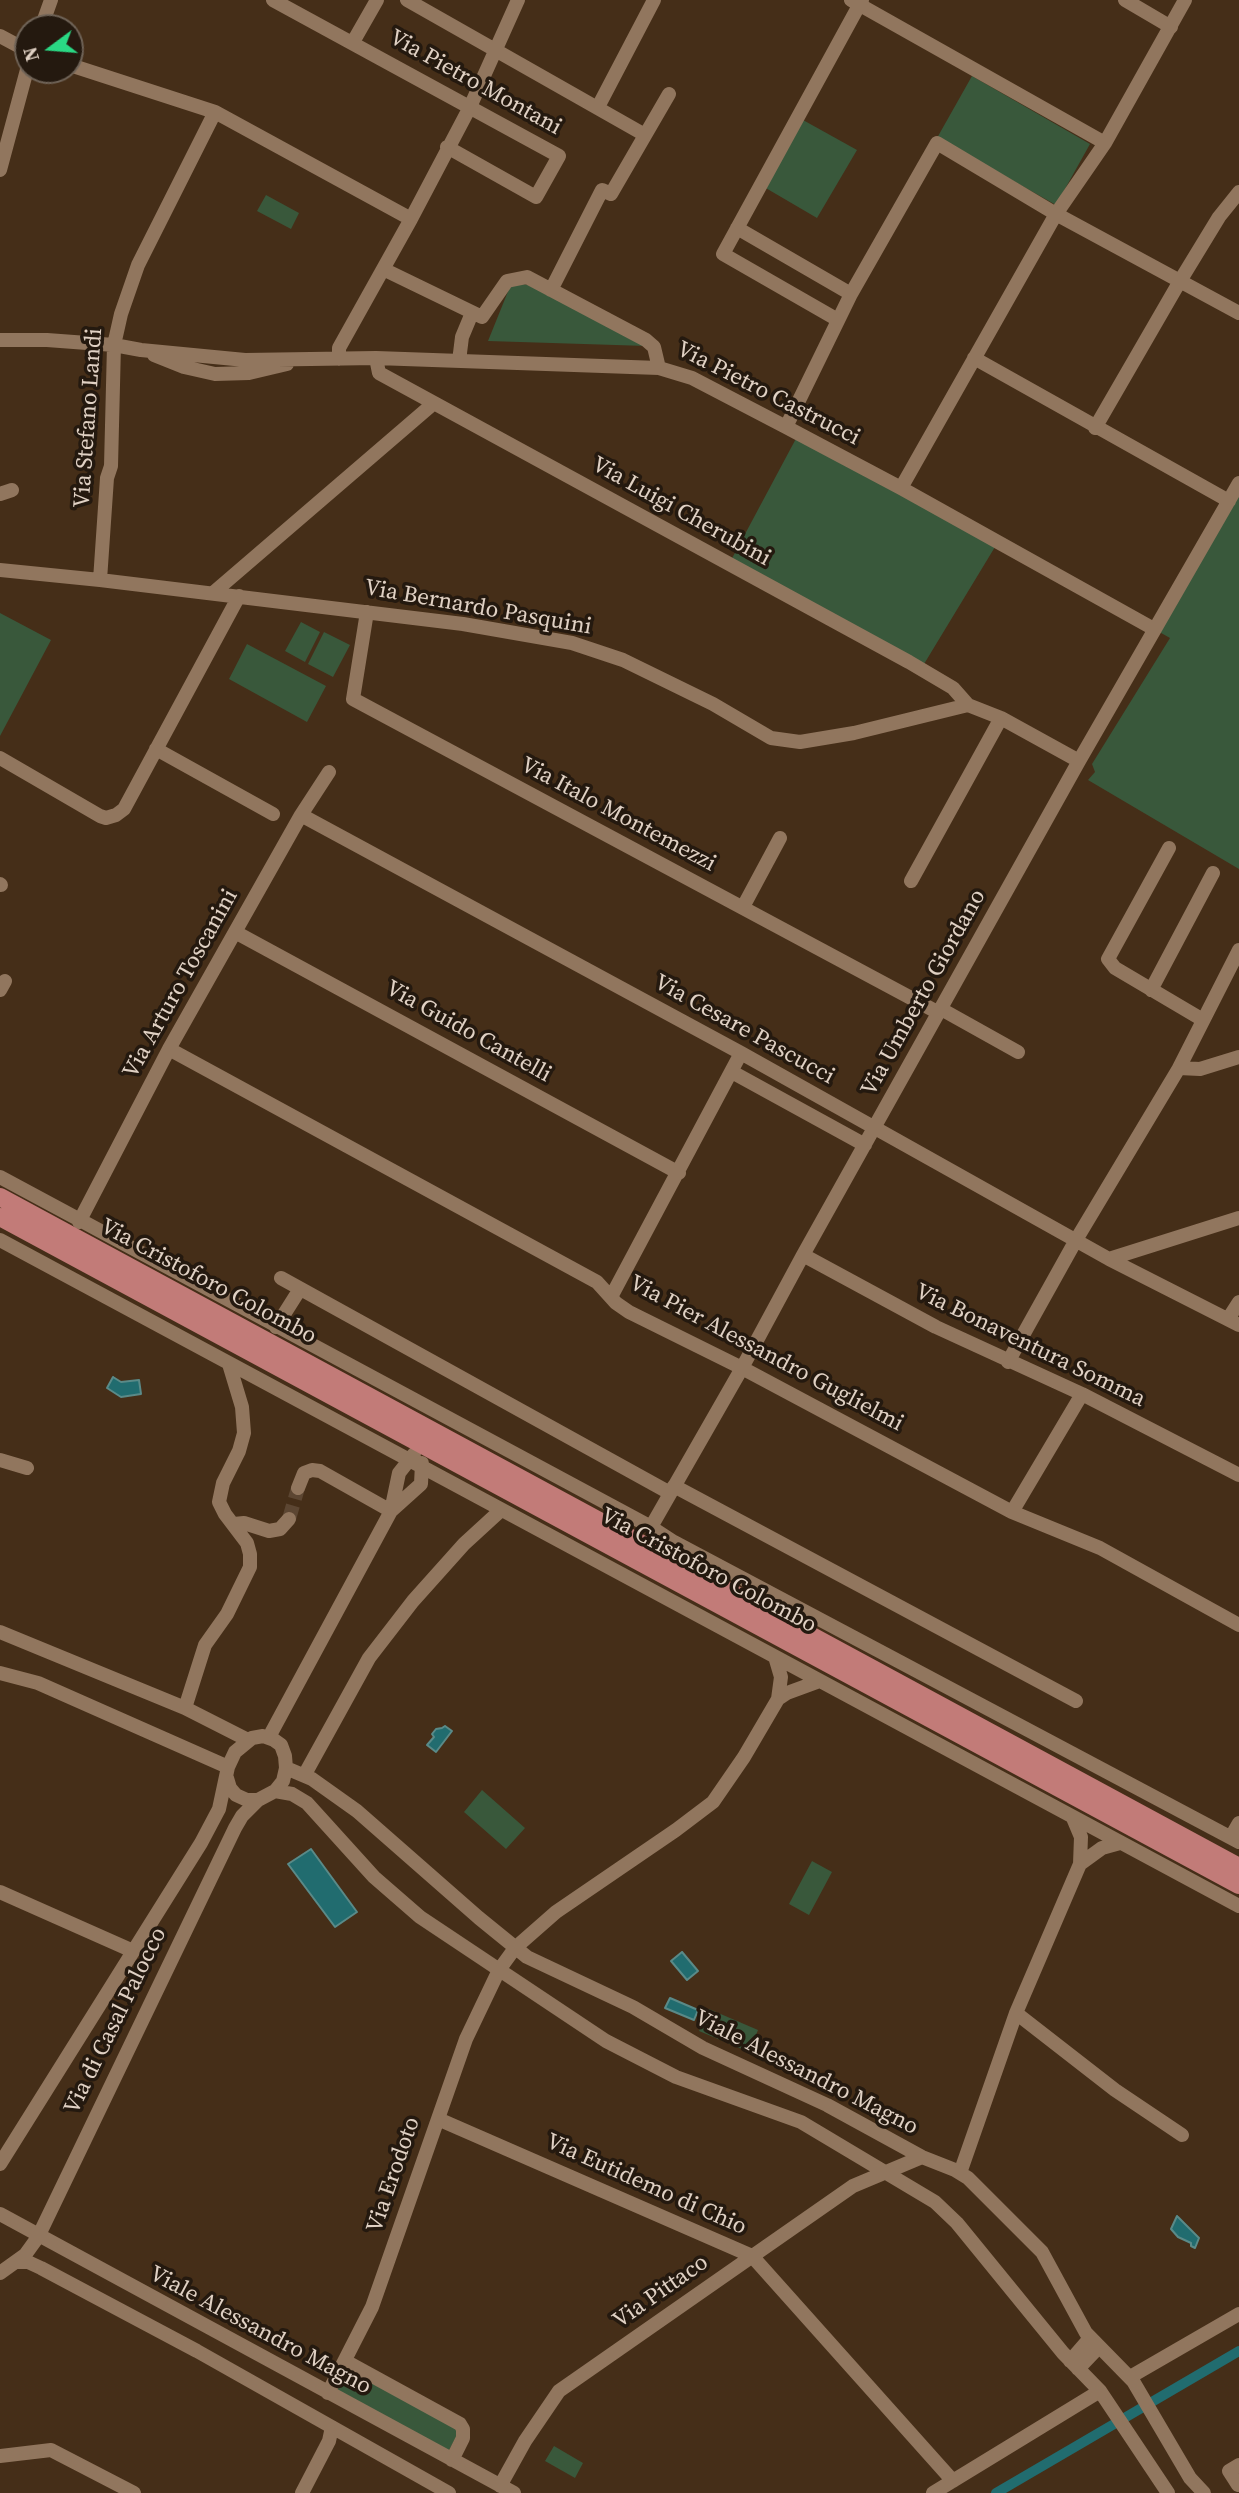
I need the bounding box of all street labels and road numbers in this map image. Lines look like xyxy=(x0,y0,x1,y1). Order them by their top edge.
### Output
street label: Via Pietro Montani xyxy=(384,24,566,142)
street label: Via Stefano Landi xyxy=(69,327,109,509)
street label: Via Pietro Castrucci xyxy=(672,336,864,452)
street label: Via Luigi Cherubini xyxy=(587,451,775,573)
street label: Via Bernardo Pasquini xyxy=(362,574,594,642)
street label: Via Italo Montemezzi xyxy=(516,752,720,878)
street label: Via Arturo Toscanini xyxy=(118,885,244,1083)
street label: Via Umberto Giordano xyxy=(856,885,992,1101)
street label: Via Cesare Pascucci xyxy=(649,969,839,1091)
street label: Via Guido Cantelli xyxy=(380,975,556,1089)
street label: Via Cristoforo Colombo xyxy=(95,1213,321,1351)
street label: Via Pier Alessandro Guglielmi xyxy=(624,1270,908,1438)
street label: Via Bonaventura Somma xyxy=(910,1278,1150,1414)
street label: Via Cristoforo Colombo xyxy=(595,1502,821,1640)
street label: Via di Casal Palocco xyxy=(59,1923,173,2119)
street label: Viale Alessandro Magno xyxy=(690,2005,922,2141)
street label: Via Erodoto xyxy=(361,2114,427,2236)
street label: Via Eutidemo di Chio xyxy=(541,2128,751,2242)
street label: Via Pittaco xyxy=(608,2249,714,2335)
street label: Viale Alessandro Magno xyxy=(144,2261,376,2401)

